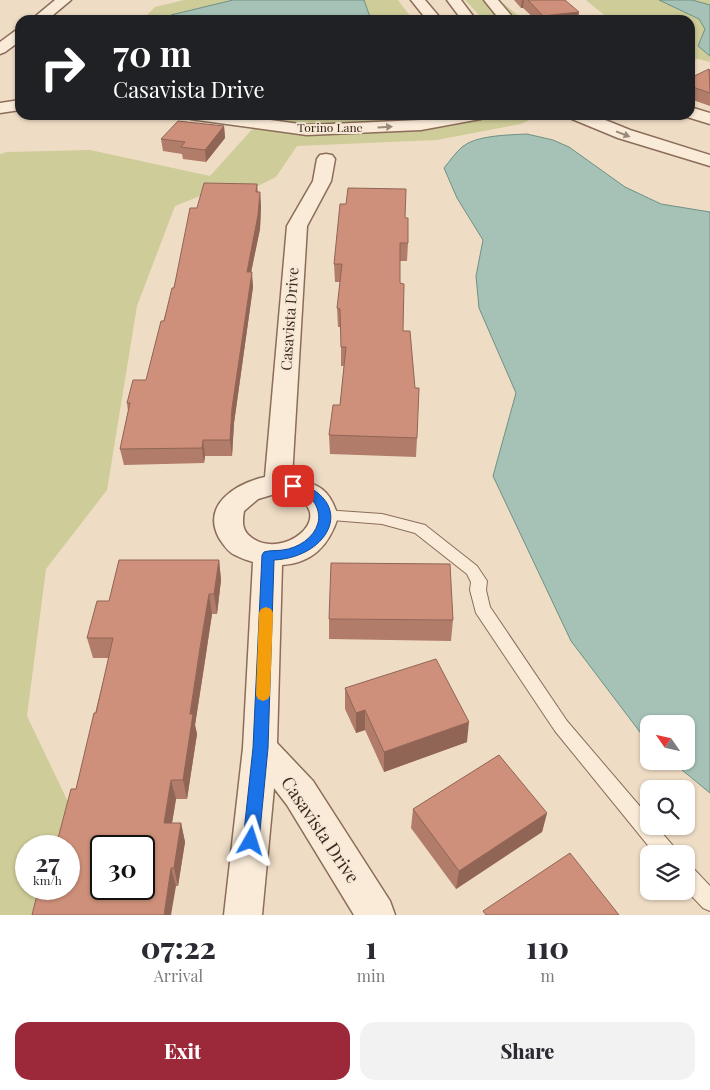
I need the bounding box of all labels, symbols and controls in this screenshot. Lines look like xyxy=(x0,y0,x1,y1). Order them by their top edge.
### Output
text: 70 m xyxy=(113,29,191,76)
icon: right xyxy=(30,35,95,100)
text: Casavista Drive xyxy=(113,74,265,104)
street label: Torino Lane xyxy=(297,119,363,135)
one-way arrow xyxy=(377,123,393,131)
one-way arrow xyxy=(616,130,630,138)
street label: Casavista Drive xyxy=(275,267,303,371)
pin xyxy=(272,465,314,507)
icon: arrive xyxy=(279,472,307,500)
north arrow xyxy=(640,715,695,770)
map controls xyxy=(640,715,695,900)
street label: Casavista Drive xyxy=(276,771,365,888)
button: search xyxy=(640,780,695,835)
position arrow xyxy=(224,814,276,866)
speed limit sign: 30 xyxy=(90,835,155,900)
text: 27 xyxy=(35,845,60,878)
button: layers xyxy=(640,845,695,900)
text: km/h xyxy=(33,872,62,888)
text: 07:22 xyxy=(141,927,216,967)
text: 1 xyxy=(365,927,377,967)
text: 110 xyxy=(526,927,569,967)
text: Arrival xyxy=(154,965,203,986)
text: min xyxy=(357,965,385,986)
text: m xyxy=(541,965,555,986)
button: Exit xyxy=(15,1022,350,1080)
button: Share xyxy=(360,1022,695,1080)

